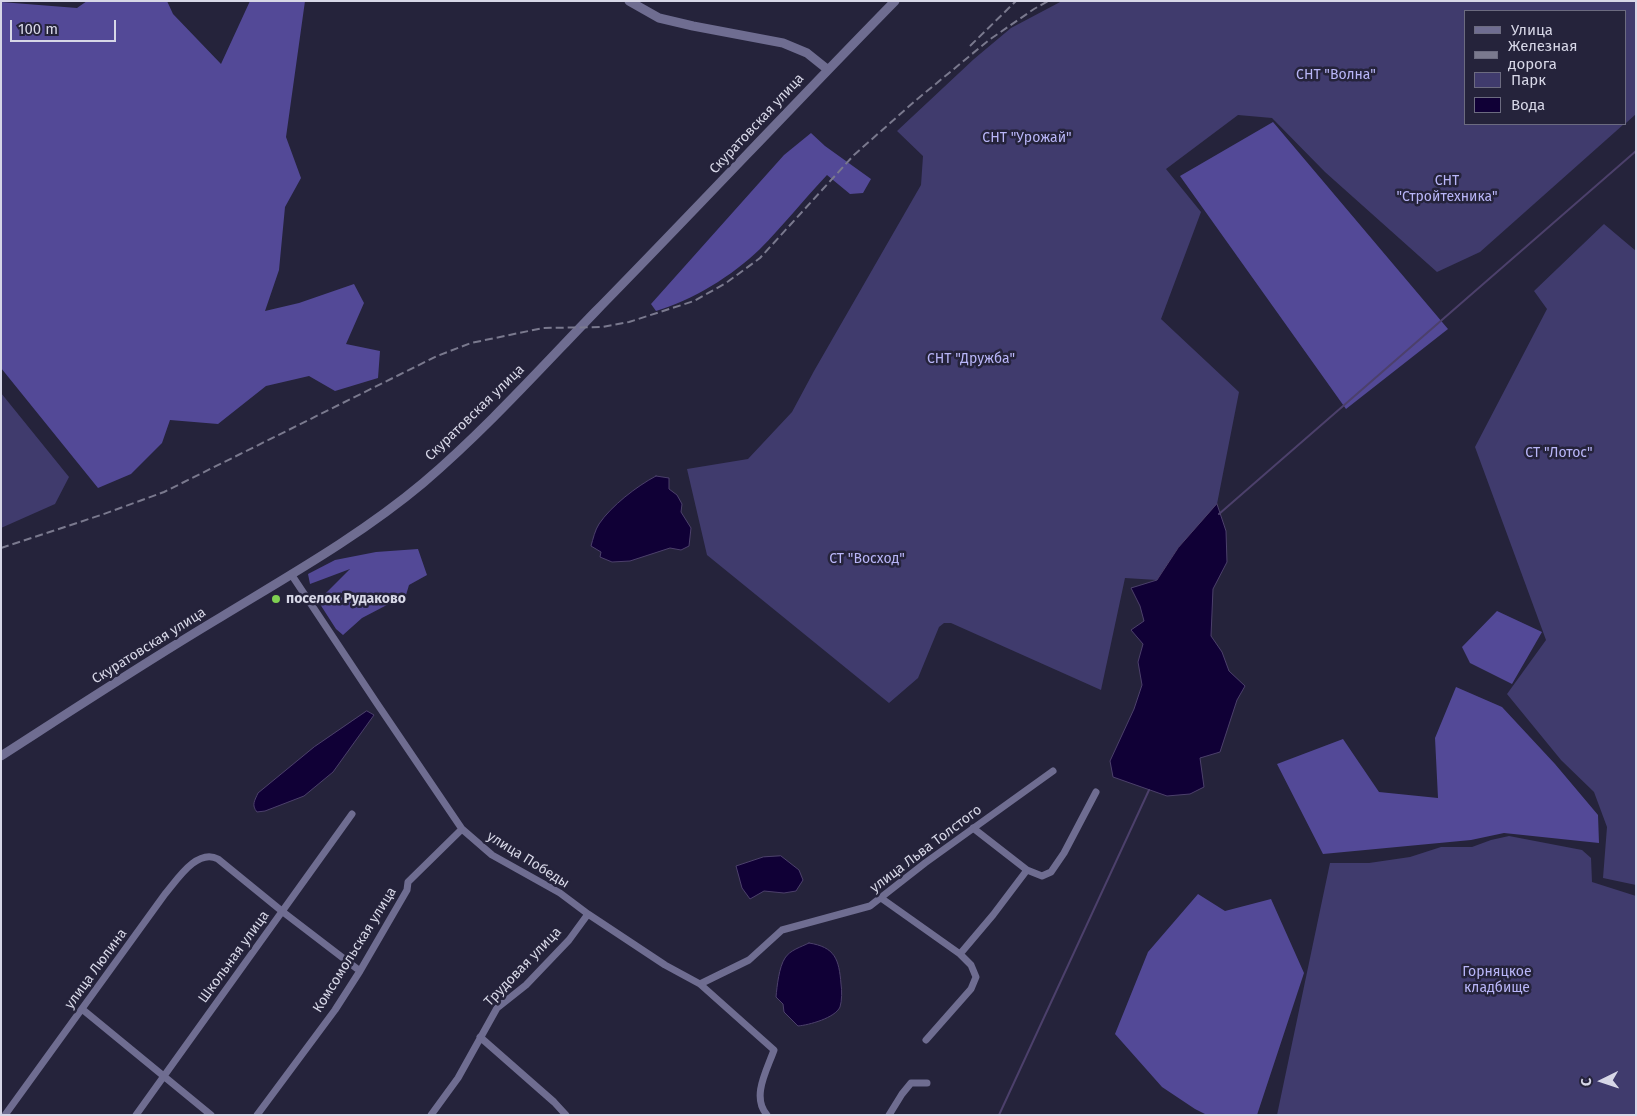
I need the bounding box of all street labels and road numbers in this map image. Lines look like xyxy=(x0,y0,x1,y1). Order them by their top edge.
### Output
street label: Скуратовская улица xyxy=(706,70,808,178)
street label: Скуратовская улица xyxy=(422,361,528,465)
street label: Скуратовская улица xyxy=(89,604,209,688)
street label: улица Льва Толстого xyxy=(867,802,985,896)
street label: улица Победы xyxy=(484,828,572,892)
street label: Комсомольская улица xyxy=(310,884,400,1016)
street label: Школьная улица xyxy=(195,908,273,1006)
street label: Трудовая улица xyxy=(481,924,565,1010)
street label: улица Люлина xyxy=(61,926,131,1012)

